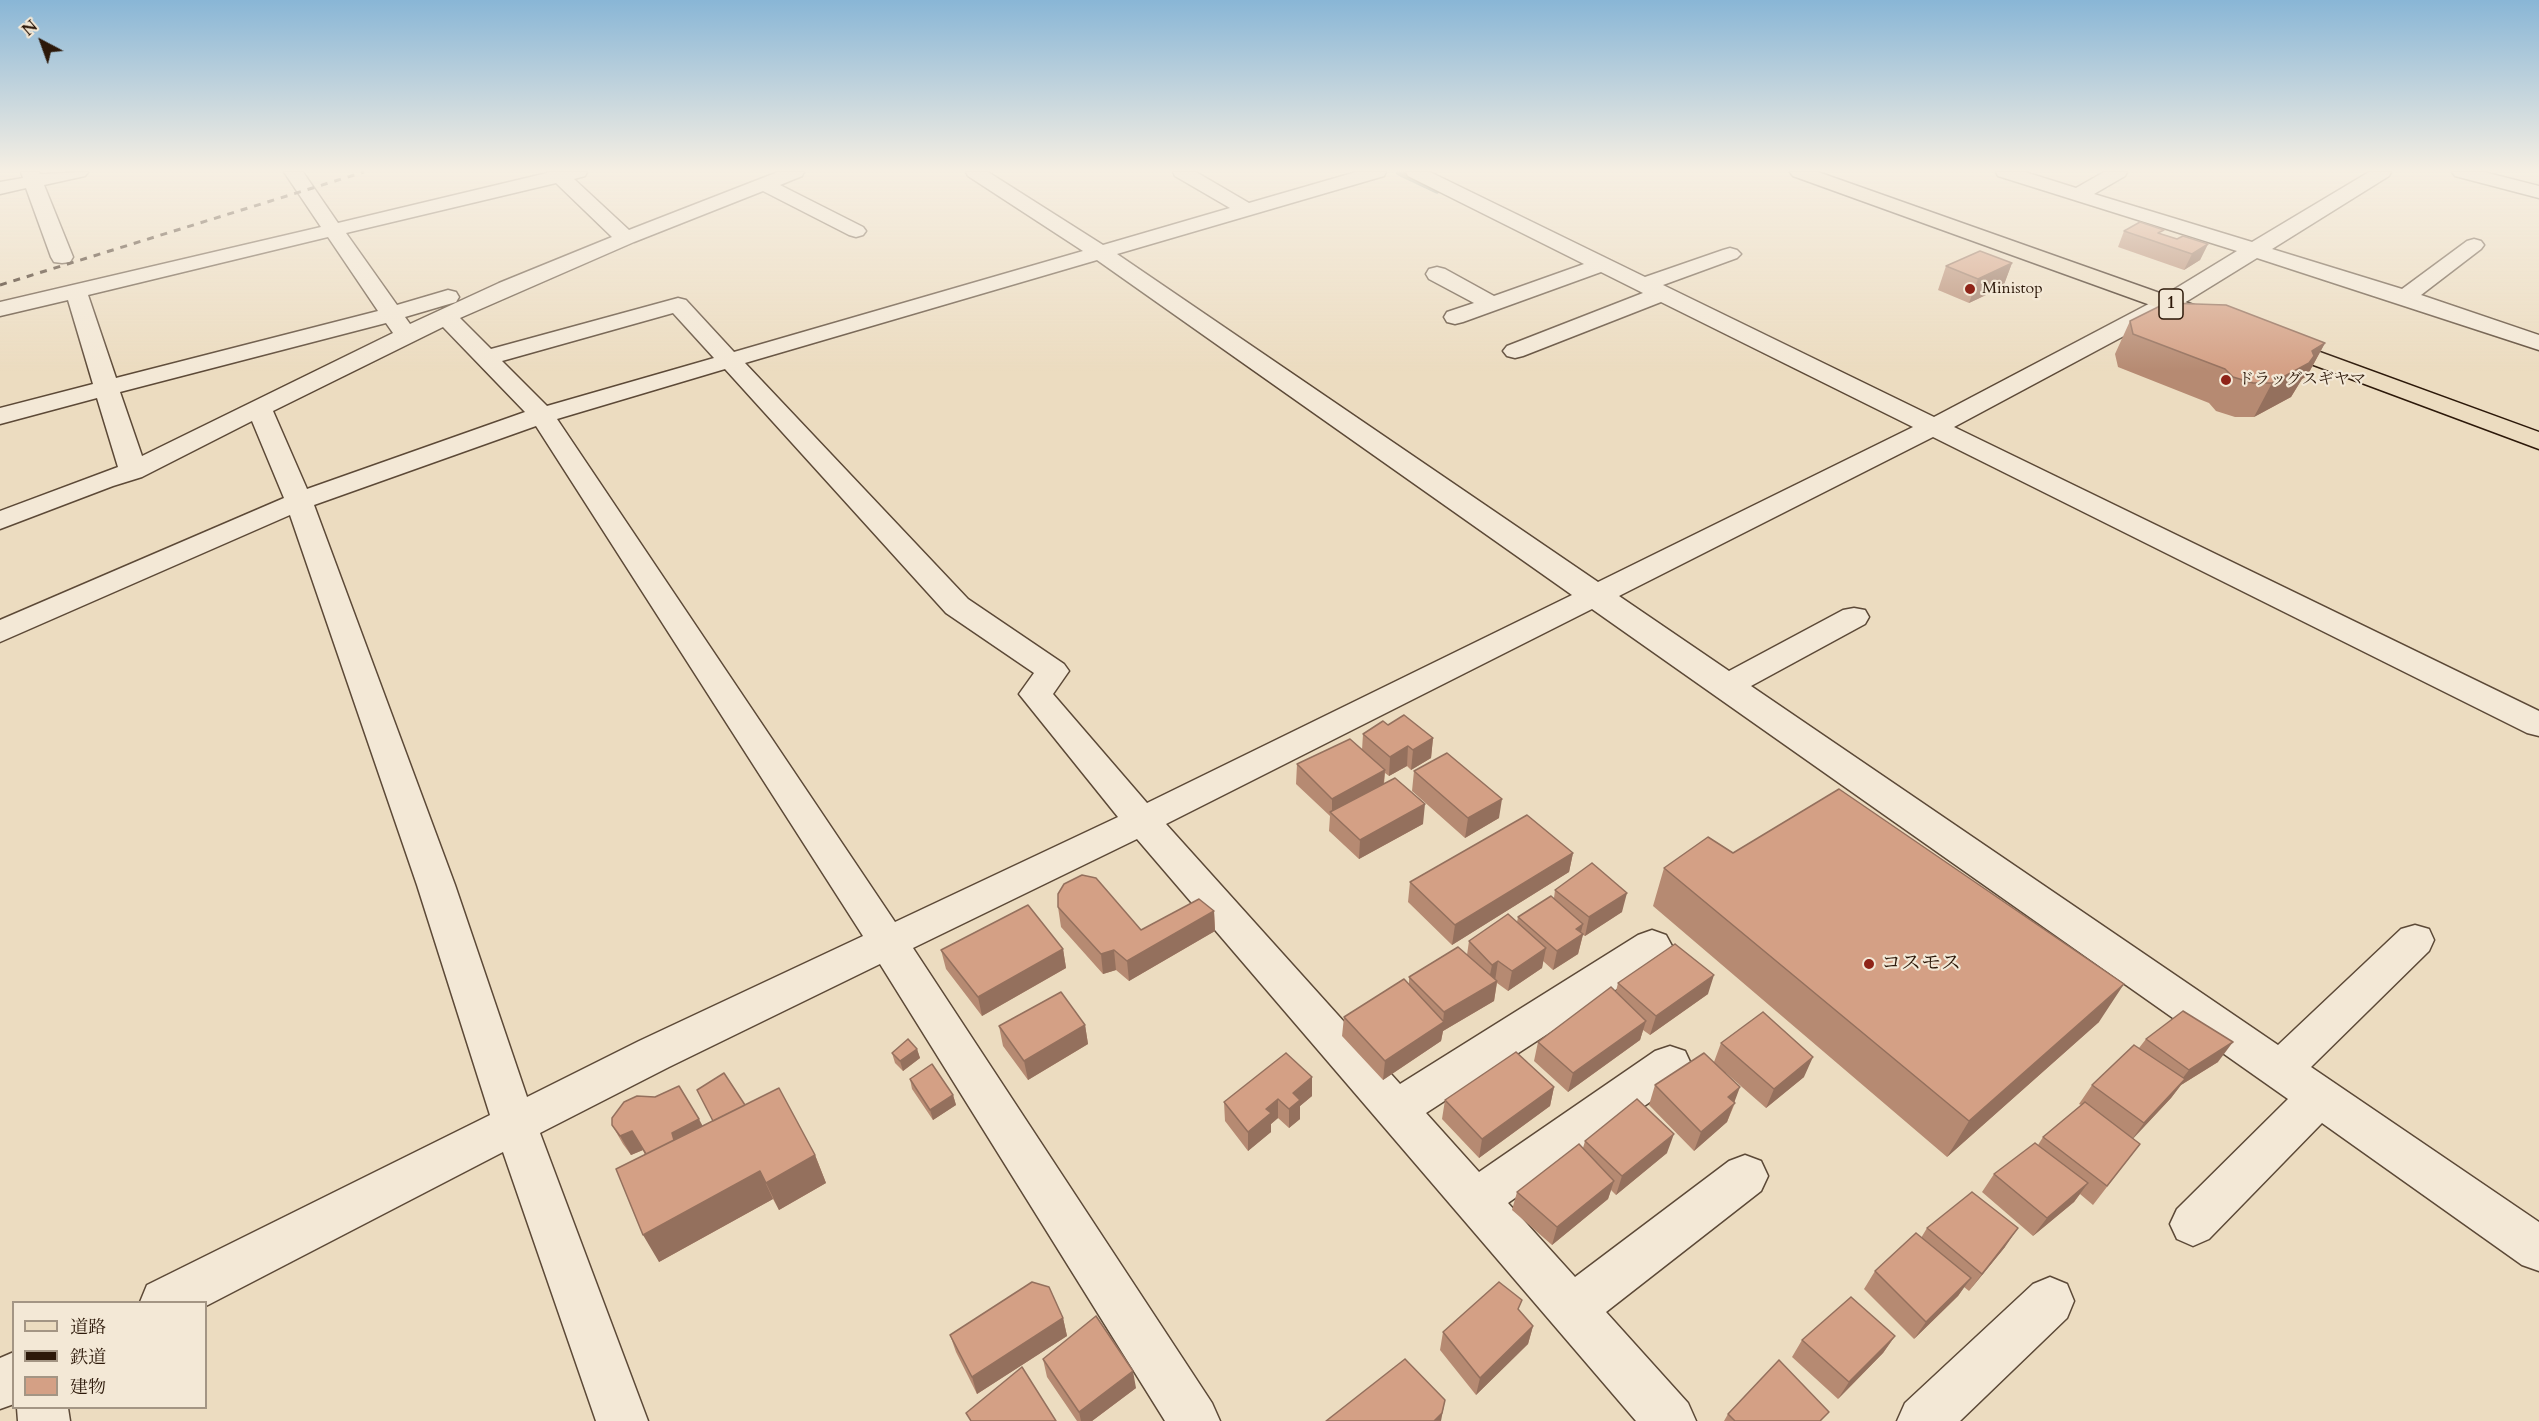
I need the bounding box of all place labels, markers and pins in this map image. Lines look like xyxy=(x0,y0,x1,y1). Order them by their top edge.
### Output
place label: Ministop xyxy=(1982,279,2043,299)
marker: Ministop xyxy=(1963,282,1977,296)
place label: ドラッグスギヤマ xyxy=(2238,370,2366,390)
marker: ドラッグスギヤマ xyxy=(2219,373,2233,387)
place label: コスモス xyxy=(1881,952,1961,976)
marker: コスモス xyxy=(1862,957,1876,971)

